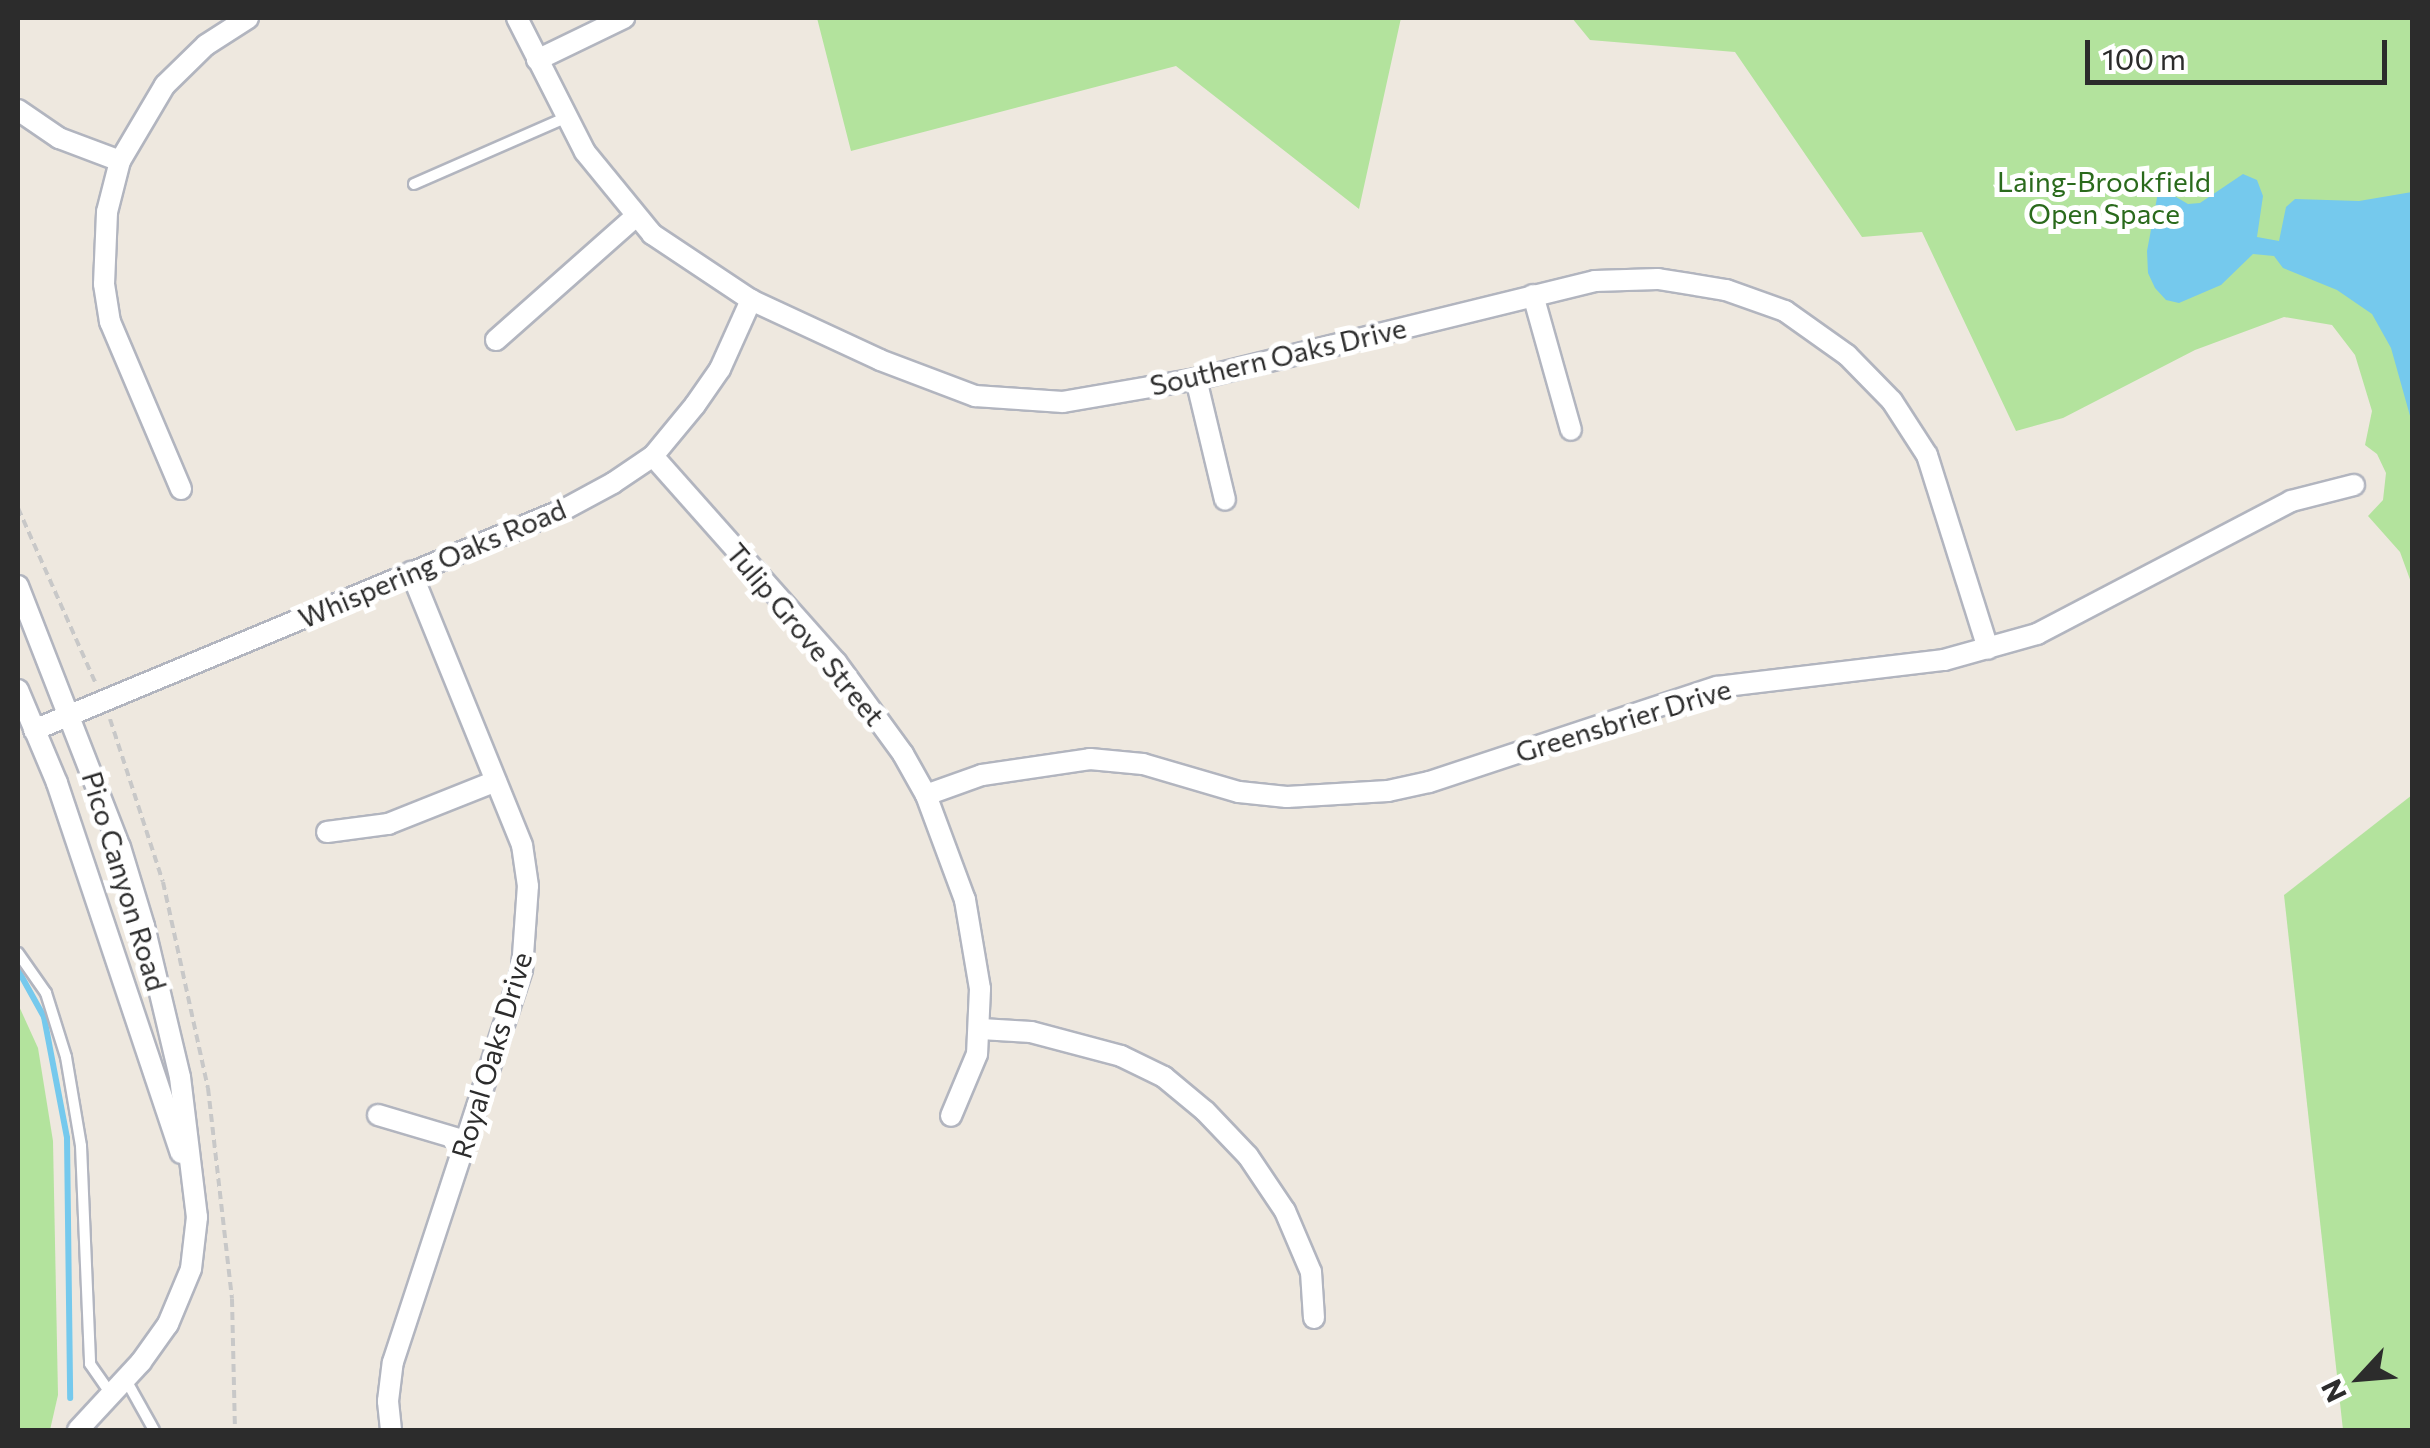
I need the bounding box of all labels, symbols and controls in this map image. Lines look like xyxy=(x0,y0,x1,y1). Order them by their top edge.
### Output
scale bar xyxy=(2090,20,2392,82)
text: 100 m xyxy=(2102,39,2186,76)
park label: Laing-Brookfield Open Space xyxy=(1997,164,2211,230)
street label: Southern Oaks Drive xyxy=(1147,310,1409,402)
street label: Whispering Oaks Road xyxy=(293,491,571,635)
street label: Tulip Grove Street xyxy=(720,536,892,732)
street label: Greensbrier Drive xyxy=(1511,671,1735,769)
street label: Pico Canyon Road xyxy=(76,767,174,995)
street label: Royal Oaks Drive xyxy=(444,948,538,1162)
north arrow xyxy=(2310,1328,2410,1428)
text: N xyxy=(2313,1374,2353,1408)

